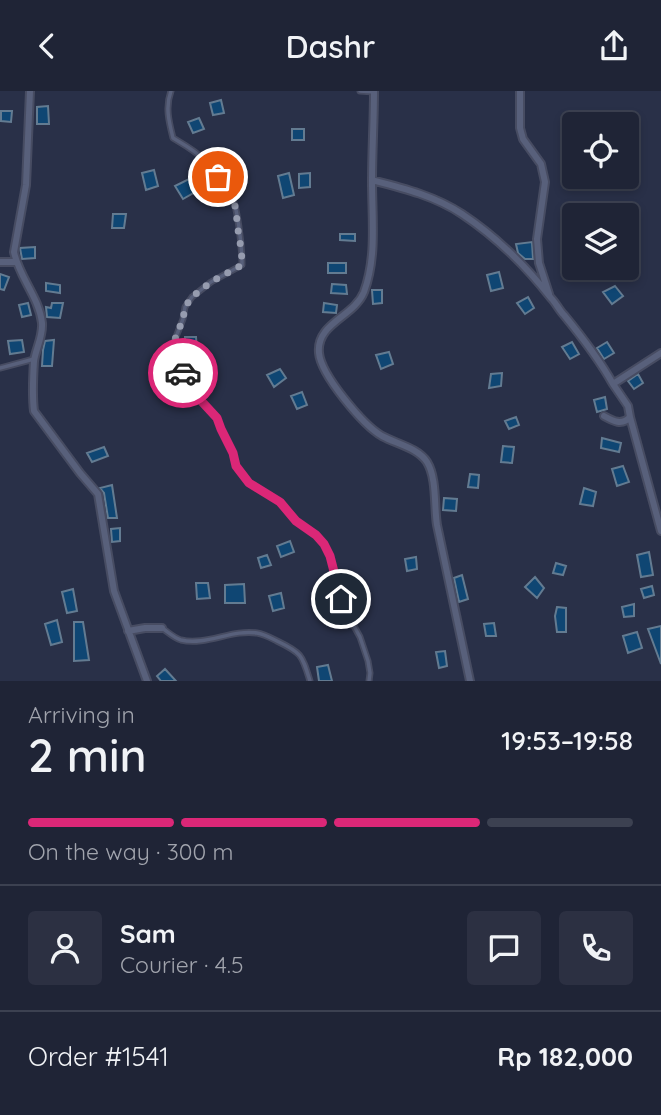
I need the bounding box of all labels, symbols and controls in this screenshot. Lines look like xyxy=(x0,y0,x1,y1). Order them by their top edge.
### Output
text: Dashr xyxy=(285,26,376,66)
icon: back xyxy=(28,27,66,65)
icon: share xyxy=(595,27,633,65)
map controls xyxy=(562,112,639,280)
button: locate xyxy=(562,112,639,189)
pin xyxy=(188,147,248,207)
icon: bag xyxy=(199,158,237,196)
button: layers xyxy=(562,203,639,280)
courier xyxy=(148,338,218,408)
icon: car xyxy=(164,354,202,392)
pin xyxy=(311,569,371,629)
icon: home xyxy=(322,580,360,618)
text: Arriving in xyxy=(28,700,135,729)
text: 19:53–19:58 xyxy=(501,724,633,757)
text: 2 min xyxy=(28,726,147,784)
text: On the way · 300 m xyxy=(28,837,233,866)
button: person xyxy=(28,911,102,985)
button: chat xyxy=(467,911,541,985)
button: phone xyxy=(559,911,633,985)
text: Sam xyxy=(120,917,176,950)
text: Courier · 4.5 xyxy=(120,950,244,979)
text: Order #1541 xyxy=(28,1040,169,1073)
text: Rp 182,000 xyxy=(497,1040,633,1073)

